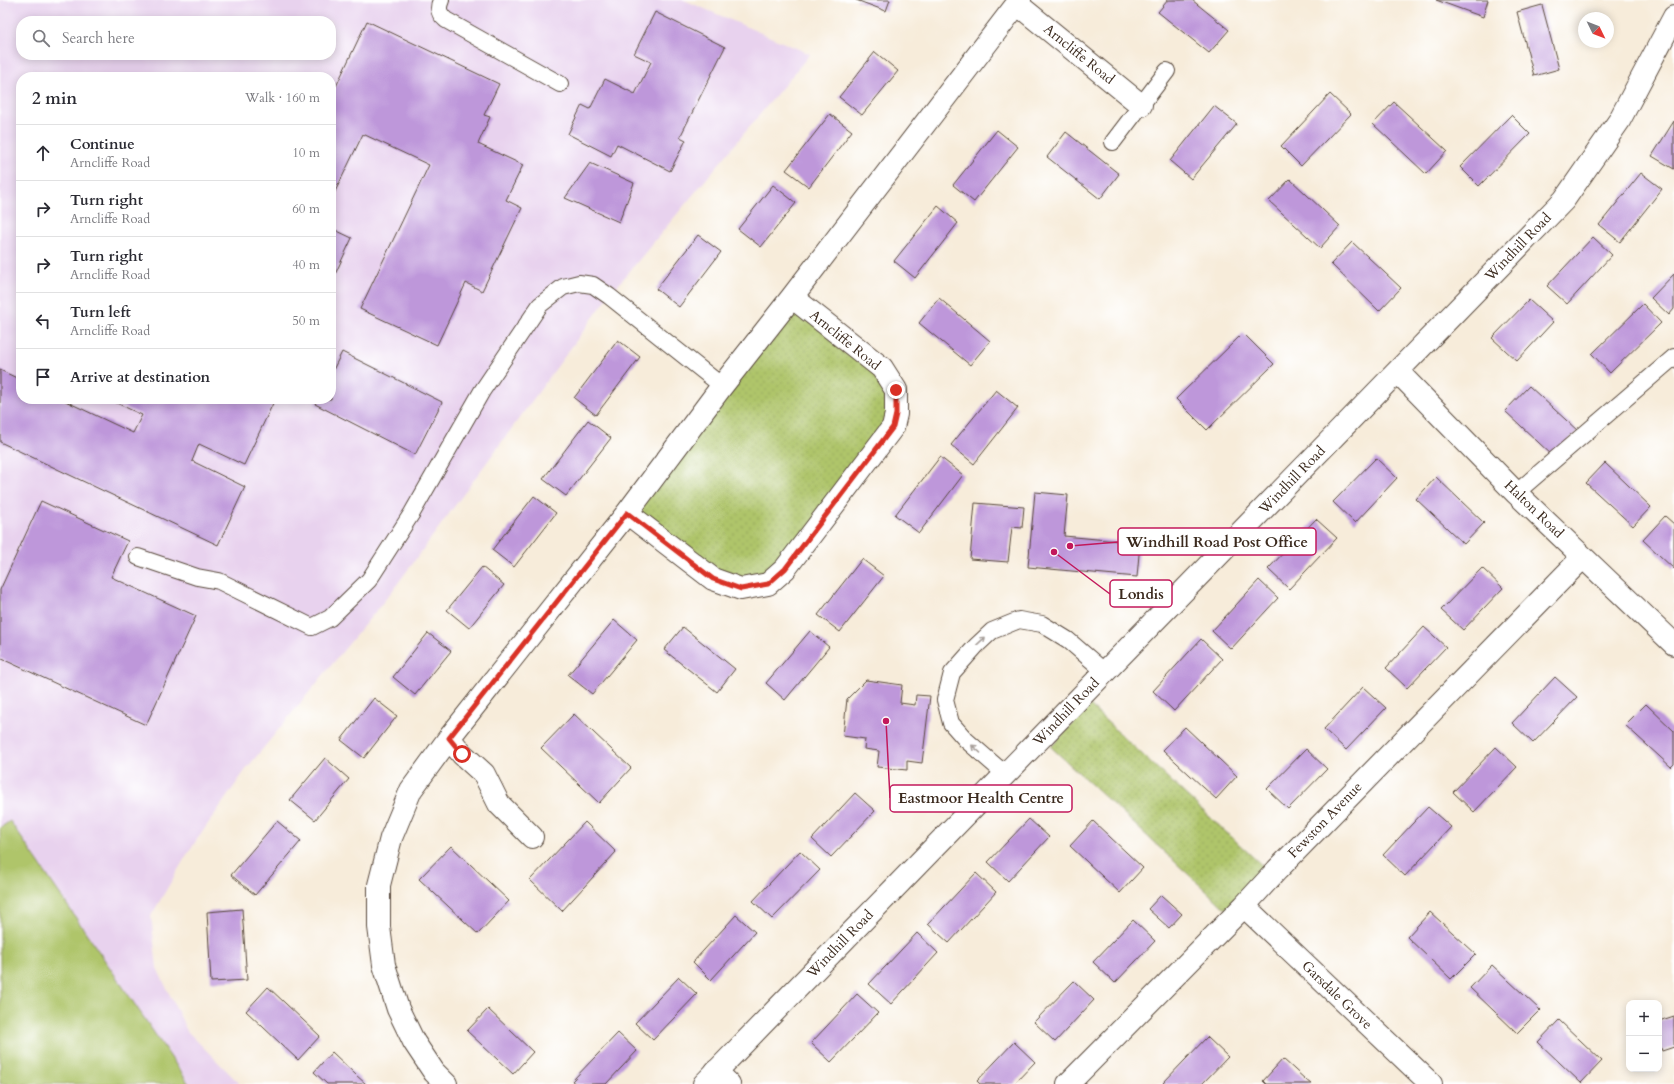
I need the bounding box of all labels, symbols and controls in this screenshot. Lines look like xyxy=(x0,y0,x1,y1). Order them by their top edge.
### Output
north arrow xyxy=(1578,12,1614,48)
search box xyxy=(16,16,336,60)
street label: Arncliffe Road xyxy=(1040,19,1119,89)
icon: search xyxy=(30,27,52,49)
text: Search here xyxy=(62,28,135,48)
text: 2 min xyxy=(32,87,77,110)
text: Walk · 160 m xyxy=(245,89,320,107)
text: Continue xyxy=(70,134,135,154)
icon: ahead xyxy=(32,142,54,164)
text: 10 m xyxy=(292,144,320,162)
text: Arncliffe Road xyxy=(70,154,150,172)
text: Turn right xyxy=(70,190,143,210)
icon: right xyxy=(32,198,54,220)
text: 60 m xyxy=(292,200,320,218)
street label: Windhill Road xyxy=(1480,208,1556,286)
text: Arncliffe Road xyxy=(70,210,150,228)
text: Turn right xyxy=(70,246,143,266)
icon: right xyxy=(32,254,54,276)
text: 40 m xyxy=(292,256,320,274)
text: Arncliffe Road xyxy=(70,266,150,284)
text: Turn left xyxy=(70,302,131,322)
street label: Arncliffe Road xyxy=(806,305,885,375)
icon: left xyxy=(32,310,54,332)
text: 50 m xyxy=(292,312,320,330)
text: Arncliffe Road xyxy=(70,322,150,340)
icon: arrive xyxy=(32,366,54,388)
text: Arrive at destination xyxy=(70,367,210,387)
route end xyxy=(887,381,905,399)
street label: Windhill Road xyxy=(1254,441,1330,519)
street label: Halton Road xyxy=(1500,476,1568,543)
callout: Windhill Road Post Office xyxy=(1118,528,1316,555)
text: Windhill Road Post Office xyxy=(1125,532,1308,552)
callout: Londis xyxy=(1110,580,1172,607)
text: Londis xyxy=(1118,584,1164,604)
one-way arrow xyxy=(975,637,985,646)
street label: Windhill Road xyxy=(1028,673,1104,751)
one-way arrow xyxy=(971,744,981,753)
route start xyxy=(453,745,471,763)
street label: Fewston Avenue xyxy=(1284,778,1366,862)
callout: Eastmoor Health Centre xyxy=(890,785,1072,812)
text: Eastmoor Health Centre xyxy=(898,788,1064,808)
street label: Windhill Road xyxy=(802,905,878,983)
street label: Garsdale Grove xyxy=(1298,956,1376,1034)
map controls xyxy=(1626,1000,1662,1072)
button: + xyxy=(1626,1000,1662,1036)
button: − xyxy=(1626,1036,1662,1072)

